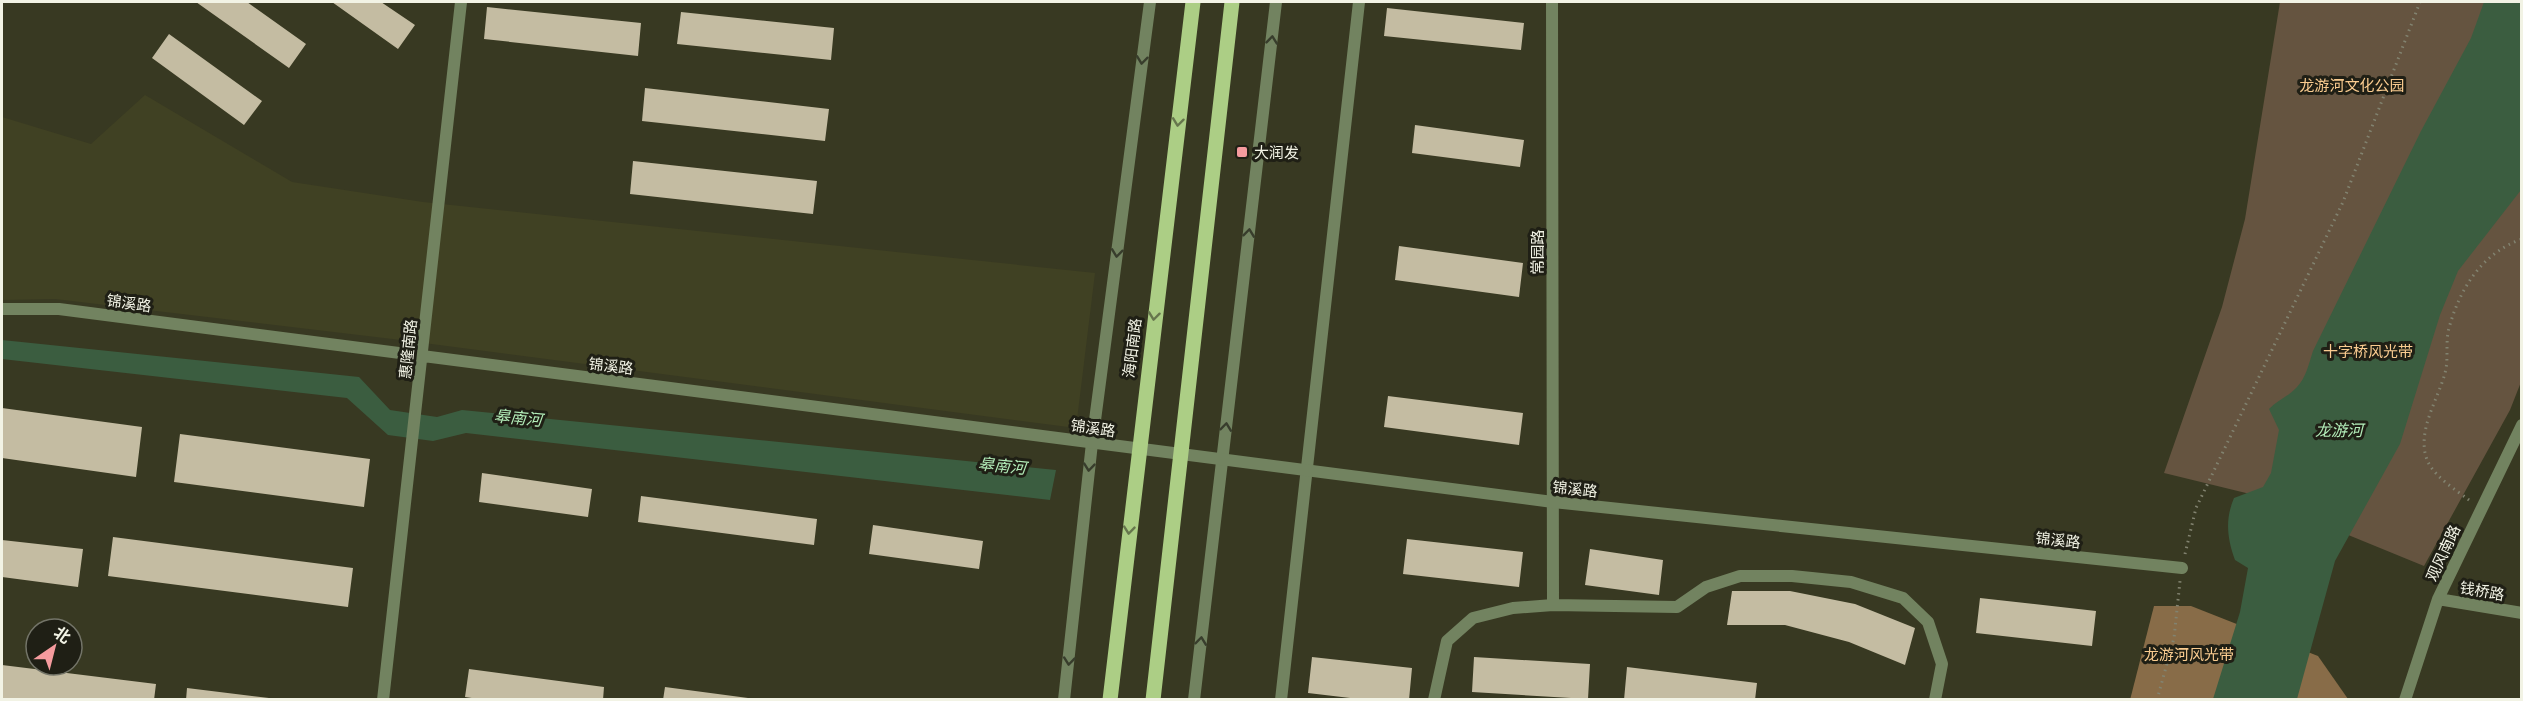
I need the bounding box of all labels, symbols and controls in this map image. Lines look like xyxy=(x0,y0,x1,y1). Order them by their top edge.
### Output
one-way arrow xyxy=(1265,35,1278,44)
one-way arrow xyxy=(1136,55,1149,64)
park label: 龙游河文化公园 xyxy=(2299,75,2405,96)
one-way arrow xyxy=(1172,118,1185,127)
place label: 大润发 xyxy=(1254,142,1299,163)
marker: 大润发 xyxy=(1235,145,1249,159)
one-way arrow xyxy=(1242,229,1255,238)
street label: 常园路 xyxy=(1527,229,1548,275)
one-way arrow xyxy=(1111,248,1123,257)
street label: 锦溪路 xyxy=(105,289,153,317)
one-way arrow xyxy=(1149,311,1161,320)
street label: 海阳南路 xyxy=(1118,317,1146,379)
street label: 惠隆南路 xyxy=(394,318,422,380)
park label: 十字桥风光带 xyxy=(2323,341,2413,362)
street label: 锦溪路 xyxy=(587,353,635,379)
water label: 皋南河 xyxy=(493,404,546,432)
street label: 锦溪路 xyxy=(1069,414,1117,442)
water label: 龙游河 xyxy=(2315,419,2366,442)
one-way arrow xyxy=(1219,422,1232,431)
water label: 皋南河 xyxy=(977,452,1030,480)
one-way arrow xyxy=(1083,463,1096,472)
street label: 锦溪路 xyxy=(1552,476,1598,502)
street label: 观风南路 xyxy=(2421,521,2465,585)
one-way arrow xyxy=(1123,526,1136,535)
street label: 锦溪路 xyxy=(2035,527,2081,553)
street label: 钱桥路 xyxy=(2458,577,2506,605)
north arrow xyxy=(24,617,84,677)
text: 北 xyxy=(49,621,75,649)
one-way arrow xyxy=(1194,637,1207,646)
park label: 龙游河风光带 xyxy=(2144,644,2234,665)
one-way arrow xyxy=(1063,656,1075,666)

